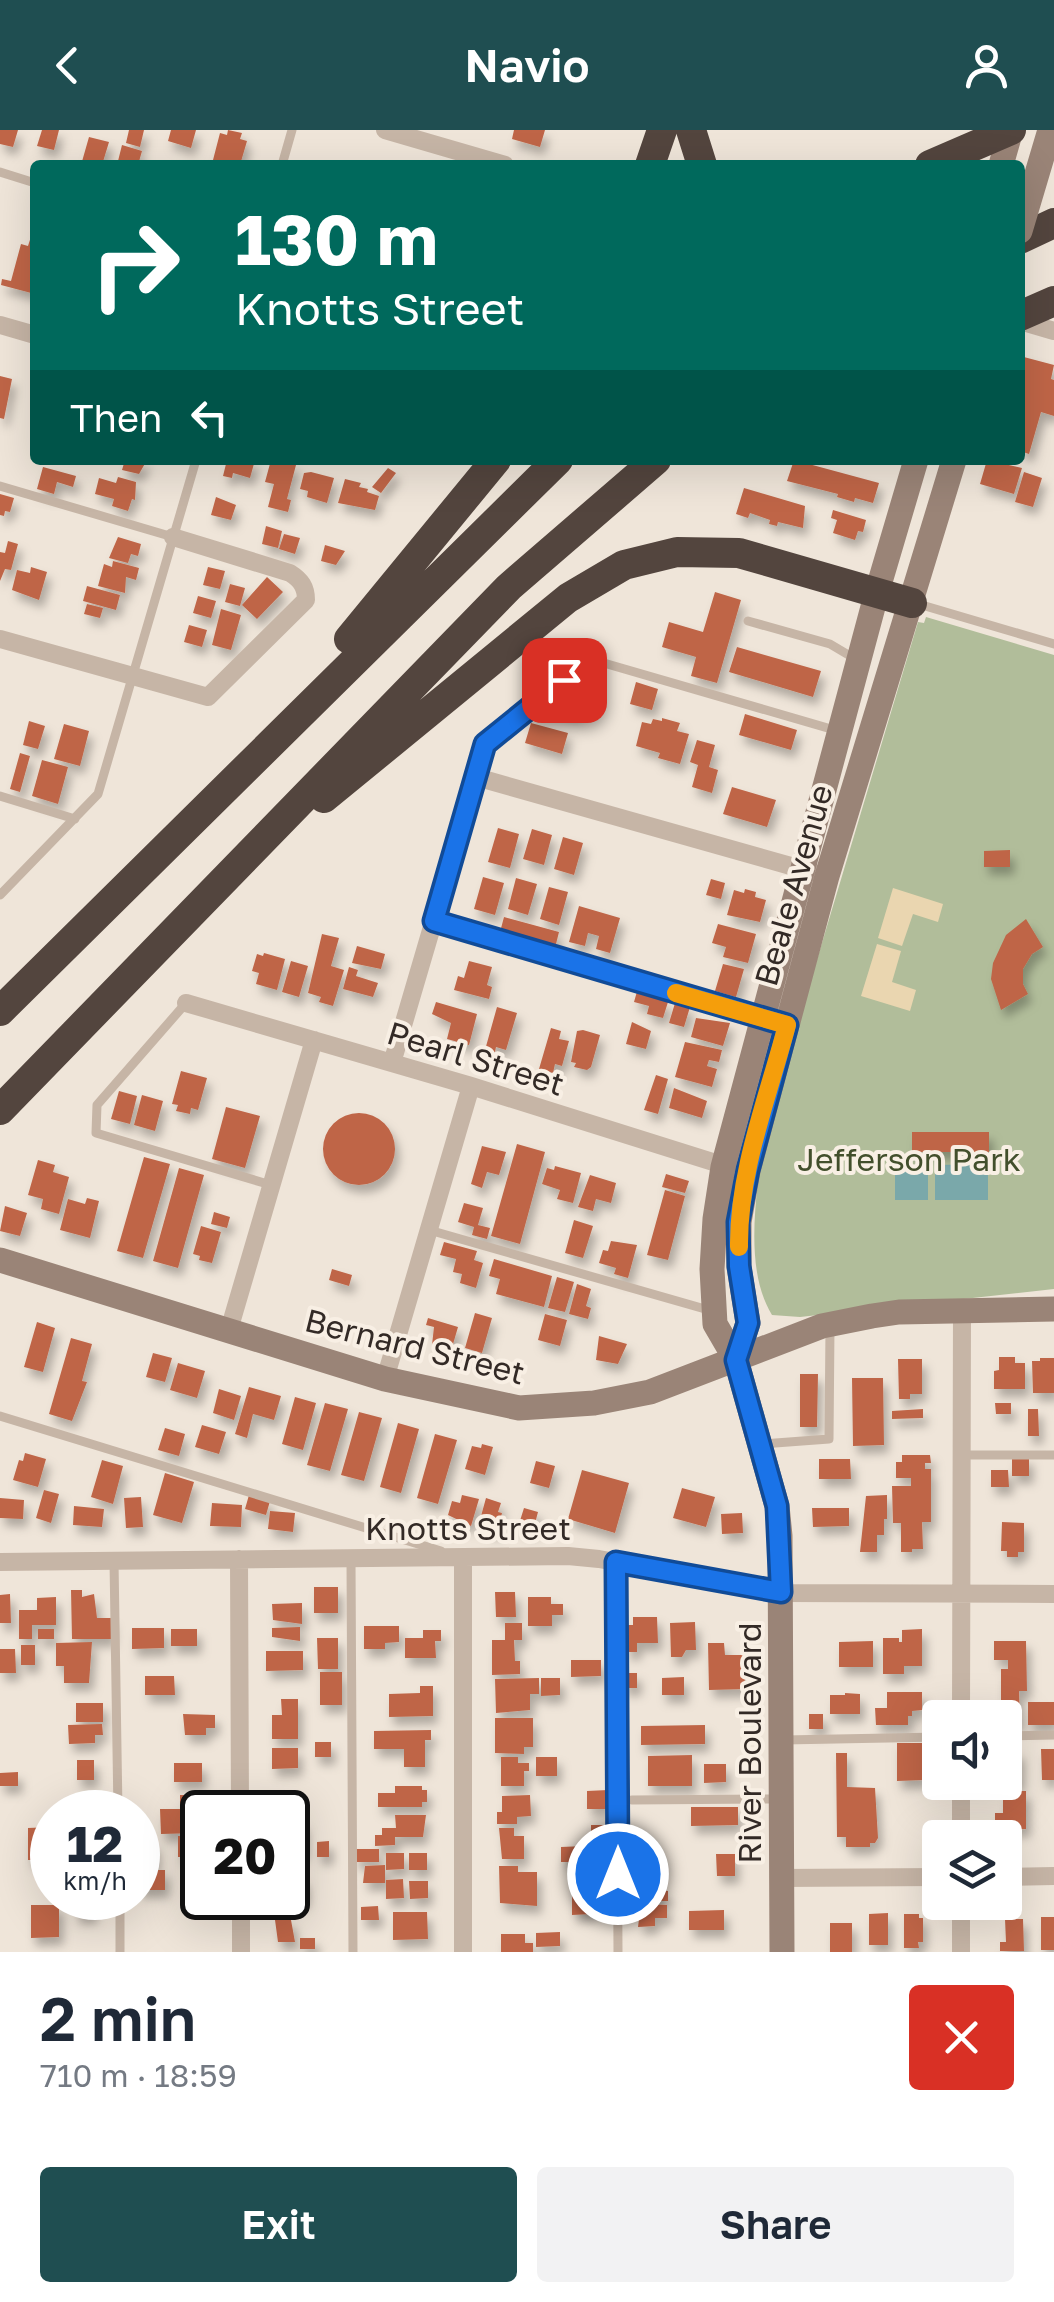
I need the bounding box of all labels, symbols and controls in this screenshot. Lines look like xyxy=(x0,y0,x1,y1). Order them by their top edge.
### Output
icon: back xyxy=(40,38,95,93)
text: Navio xyxy=(465,38,589,92)
icon: person xyxy=(959,38,1014,93)
text: 130 m xyxy=(235,196,438,280)
icon: right xyxy=(70,200,200,330)
text: Knotts Street xyxy=(235,281,525,335)
icon: left xyxy=(182,390,237,445)
text: Then xyxy=(70,395,162,440)
pin xyxy=(522,638,607,723)
icon: arrive xyxy=(537,653,592,708)
street label: Beale Avenue xyxy=(746,780,840,990)
street label: Pearl Street xyxy=(383,1013,569,1103)
park label: Jefferson Park xyxy=(797,1140,1021,1178)
street label: Bernard Street xyxy=(301,1300,529,1392)
street label: Knotts Street xyxy=(365,1509,571,1547)
street label: River Boulevard xyxy=(730,1622,768,1864)
map controls xyxy=(922,1700,1022,1920)
button: sound xyxy=(922,1700,1022,1800)
speed limit sign: 20 xyxy=(180,1790,310,1920)
text: 12 xyxy=(67,1813,123,1873)
button: layers xyxy=(922,1820,1022,1920)
position arrow xyxy=(566,1822,670,1926)
text: km/h xyxy=(63,1865,127,1896)
text: 2 min xyxy=(40,1982,196,2054)
button: close xyxy=(909,1985,1014,2090)
text: 710 m · 18:59 xyxy=(40,2056,237,2094)
button: Exit xyxy=(40,2167,517,2282)
button: Share xyxy=(537,2167,1014,2282)

